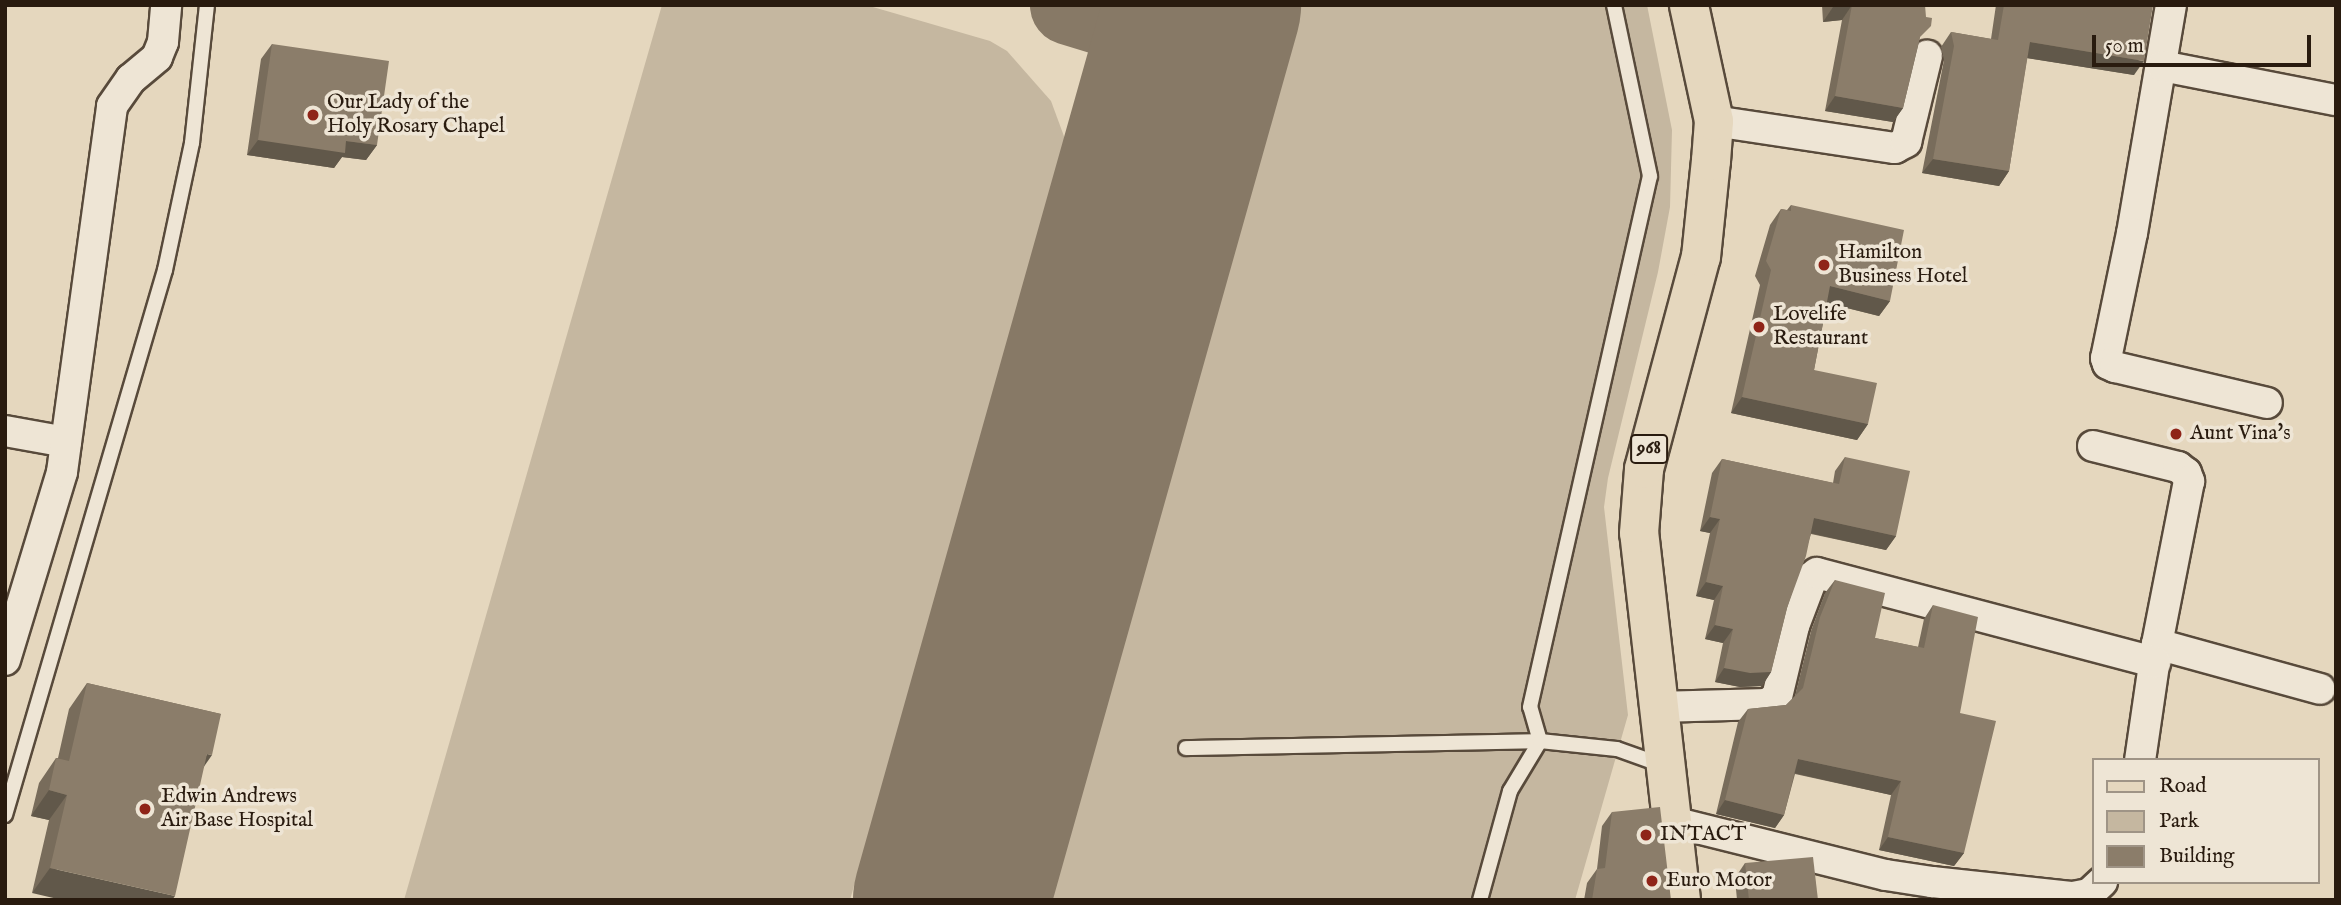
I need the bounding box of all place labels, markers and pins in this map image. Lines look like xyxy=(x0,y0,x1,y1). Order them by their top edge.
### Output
place label: Our Lady of the Holy Rosary Chapel xyxy=(327,90,505,140)
marker: Our Lady of the Holy Rosary Chapel xyxy=(305,107,321,123)
place label: Hamilton Business Hotel xyxy=(1838,240,1968,290)
marker: Hamilton Business Hotel xyxy=(1816,257,1832,273)
place label: Lovelife Restaurant xyxy=(1773,302,1868,352)
marker: Lovelife Restaurant xyxy=(1751,319,1767,335)
place label: Aunt Vina's xyxy=(2190,421,2291,447)
marker: Aunt Vina's xyxy=(2168,426,2184,442)
place label: Edwin Andrews Air Base Hospital xyxy=(161,784,313,834)
marker: Edwin Andrews Air Base Hospital xyxy=(135,799,155,819)
place label: INTACT xyxy=(1660,822,1746,848)
marker: INTACT xyxy=(1638,827,1654,843)
place label: Euro Motor xyxy=(1666,868,1772,894)
marker: Euro Motor xyxy=(1644,873,1660,889)

